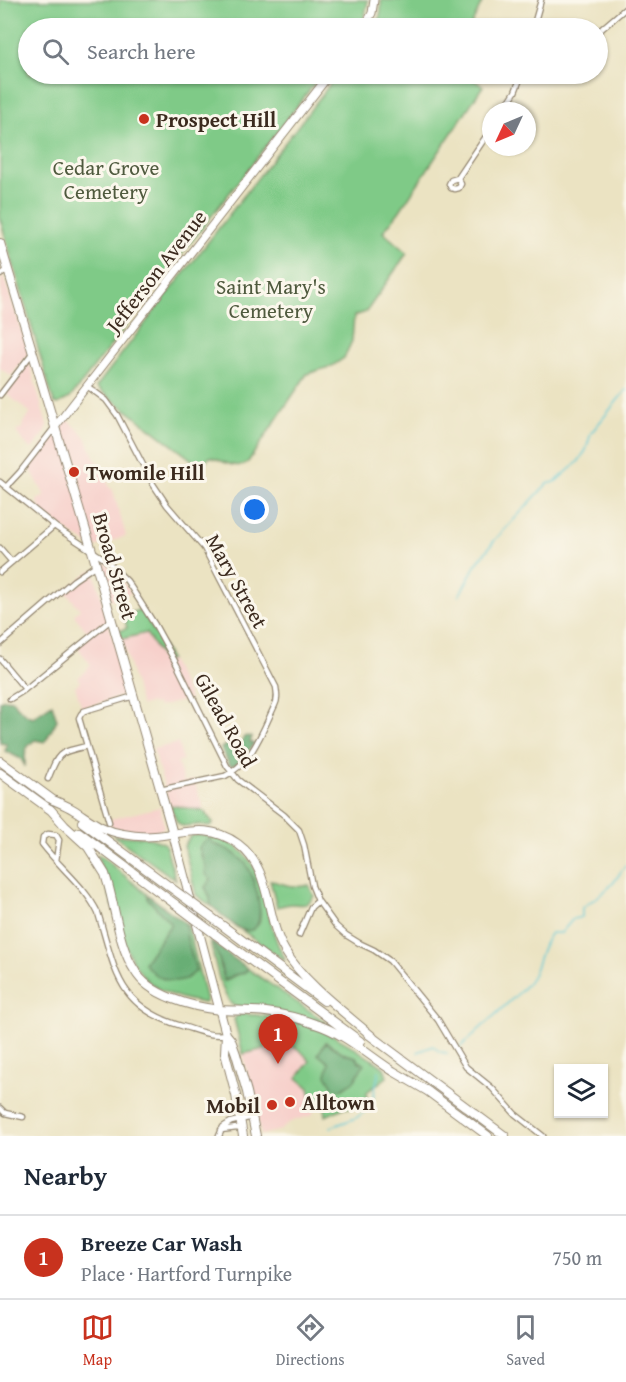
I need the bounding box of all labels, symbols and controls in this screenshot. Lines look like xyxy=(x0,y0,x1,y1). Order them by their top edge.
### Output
search box xyxy=(18,18,608,84)
icon: search xyxy=(39,35,72,68)
text: Search here xyxy=(87,35,196,67)
north arrow xyxy=(482,102,536,156)
place label: Prospect Hill xyxy=(156,104,277,135)
marker: Prospect Hill xyxy=(137,112,151,126)
park label: Cedar Grove Cemetery xyxy=(53,152,159,207)
street label: Jefferson Avenue xyxy=(96,203,214,341)
park label: Saint Mary's Cemetery xyxy=(216,271,326,326)
place label: Twomile Hill xyxy=(86,457,205,488)
marker: Twomile Hill xyxy=(67,465,81,479)
your location xyxy=(240,495,269,524)
street label: Broad Street xyxy=(85,509,145,624)
street label: Mary Street xyxy=(198,528,276,635)
street label: Gilead Road xyxy=(187,667,265,774)
pin: 1 xyxy=(258,1014,298,1064)
map controls xyxy=(554,1064,608,1118)
button: layers xyxy=(554,1064,608,1118)
place label: Alltown xyxy=(302,1087,375,1118)
place label: Mobil xyxy=(206,1090,260,1121)
marker: Alltown xyxy=(283,1095,297,1109)
marker: Mobil xyxy=(265,1098,279,1112)
text: Nearby xyxy=(24,1156,107,1195)
text: Breeze Car Wash xyxy=(81,1227,242,1259)
text: 1 xyxy=(38,1243,49,1272)
text: 750 m xyxy=(552,1243,602,1272)
text: Place · Hartford Turnpike xyxy=(81,1259,292,1288)
tab: Map xyxy=(81,1311,114,1371)
tab: Directions xyxy=(276,1311,345,1371)
tab: Saved xyxy=(506,1311,545,1371)

